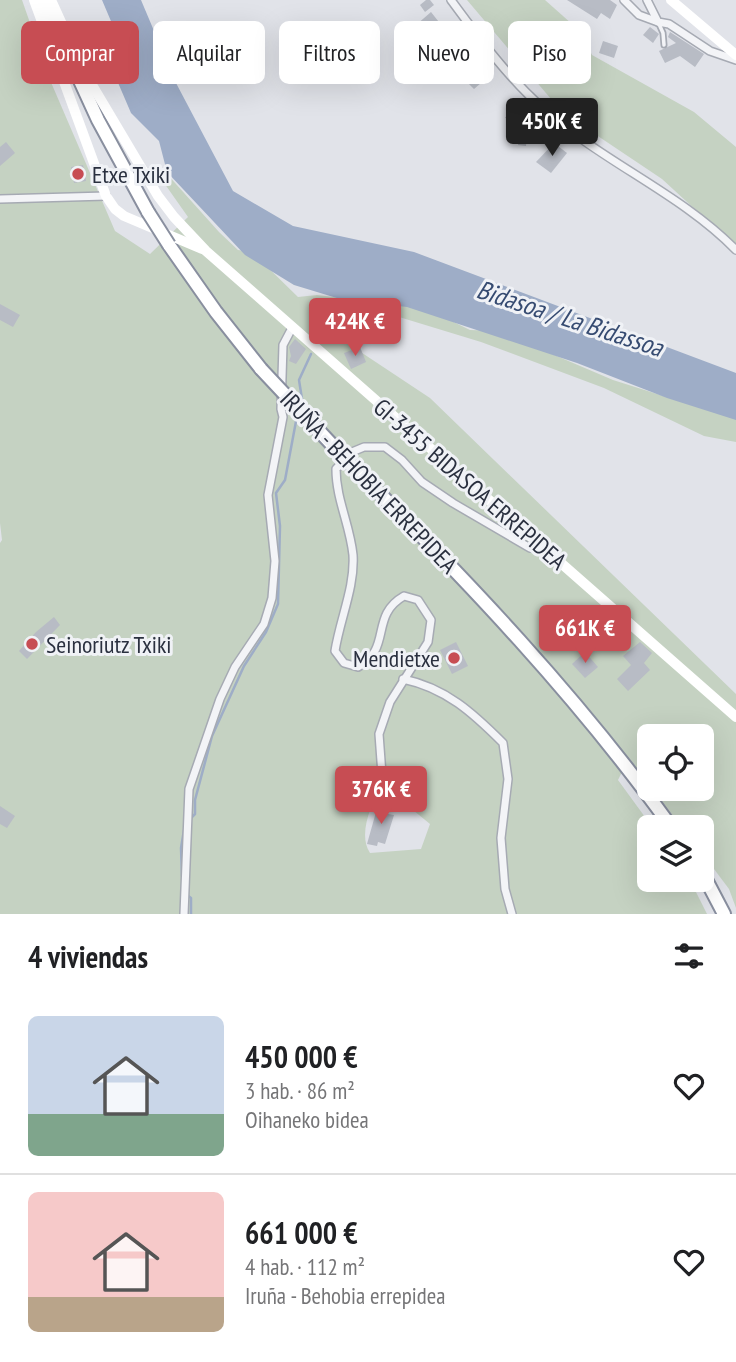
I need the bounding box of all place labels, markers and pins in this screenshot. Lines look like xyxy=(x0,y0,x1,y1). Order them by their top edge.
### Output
pin: 450K € xyxy=(495,99,609,158)
place label: Etxe Txiki xyxy=(92,159,170,190)
marker: Etxe Txiki xyxy=(70,166,86,182)
pin: 424K € xyxy=(298,298,412,358)
pin: 661K € xyxy=(528,606,642,665)
place label: Seinoriutz Txiki xyxy=(46,629,172,660)
marker: Seinoriutz Txiki xyxy=(24,636,40,652)
place label: Mendietxe xyxy=(353,643,440,674)
marker: Mendietxe xyxy=(446,650,462,666)
pin: 376K € xyxy=(324,766,438,826)

